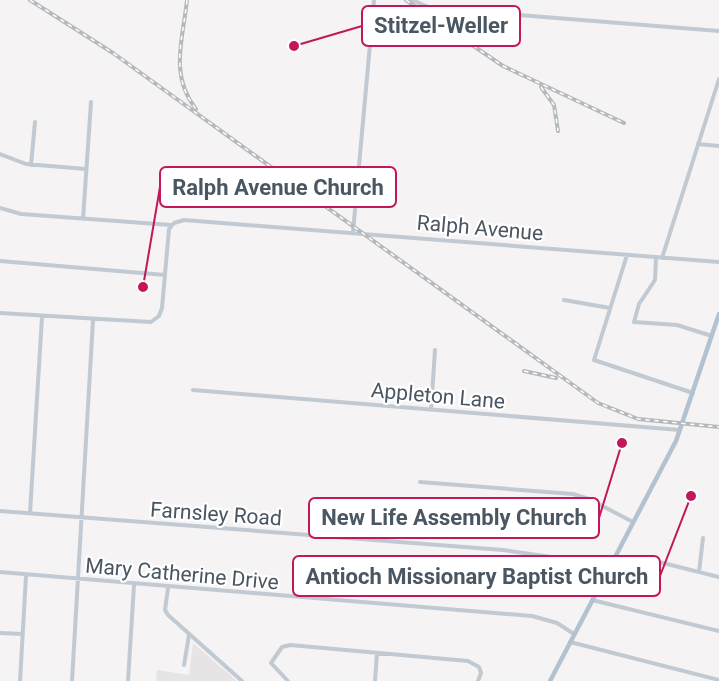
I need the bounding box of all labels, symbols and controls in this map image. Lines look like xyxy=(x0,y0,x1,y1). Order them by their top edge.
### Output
callout: Stitzel-Weller xyxy=(362,6,520,46)
text: Stitzel-Weller xyxy=(374,13,508,38)
callout: Ralph Avenue Church xyxy=(160,167,396,207)
text: Ralph Avenue Church xyxy=(172,175,384,200)
street label: Ralph Avenue xyxy=(416,211,544,245)
street label: Appleton Lane xyxy=(370,378,506,414)
street label: Farnsley Road xyxy=(149,497,283,531)
callout: New Life Assembly Church xyxy=(309,498,599,538)
text: New Life Assembly Church xyxy=(321,505,587,530)
street label: Mary Catherine Drive xyxy=(84,554,280,594)
callout: Antioch Missionary Baptist Church xyxy=(293,556,660,596)
text: Antioch Missionary Baptist Church xyxy=(306,564,648,589)

